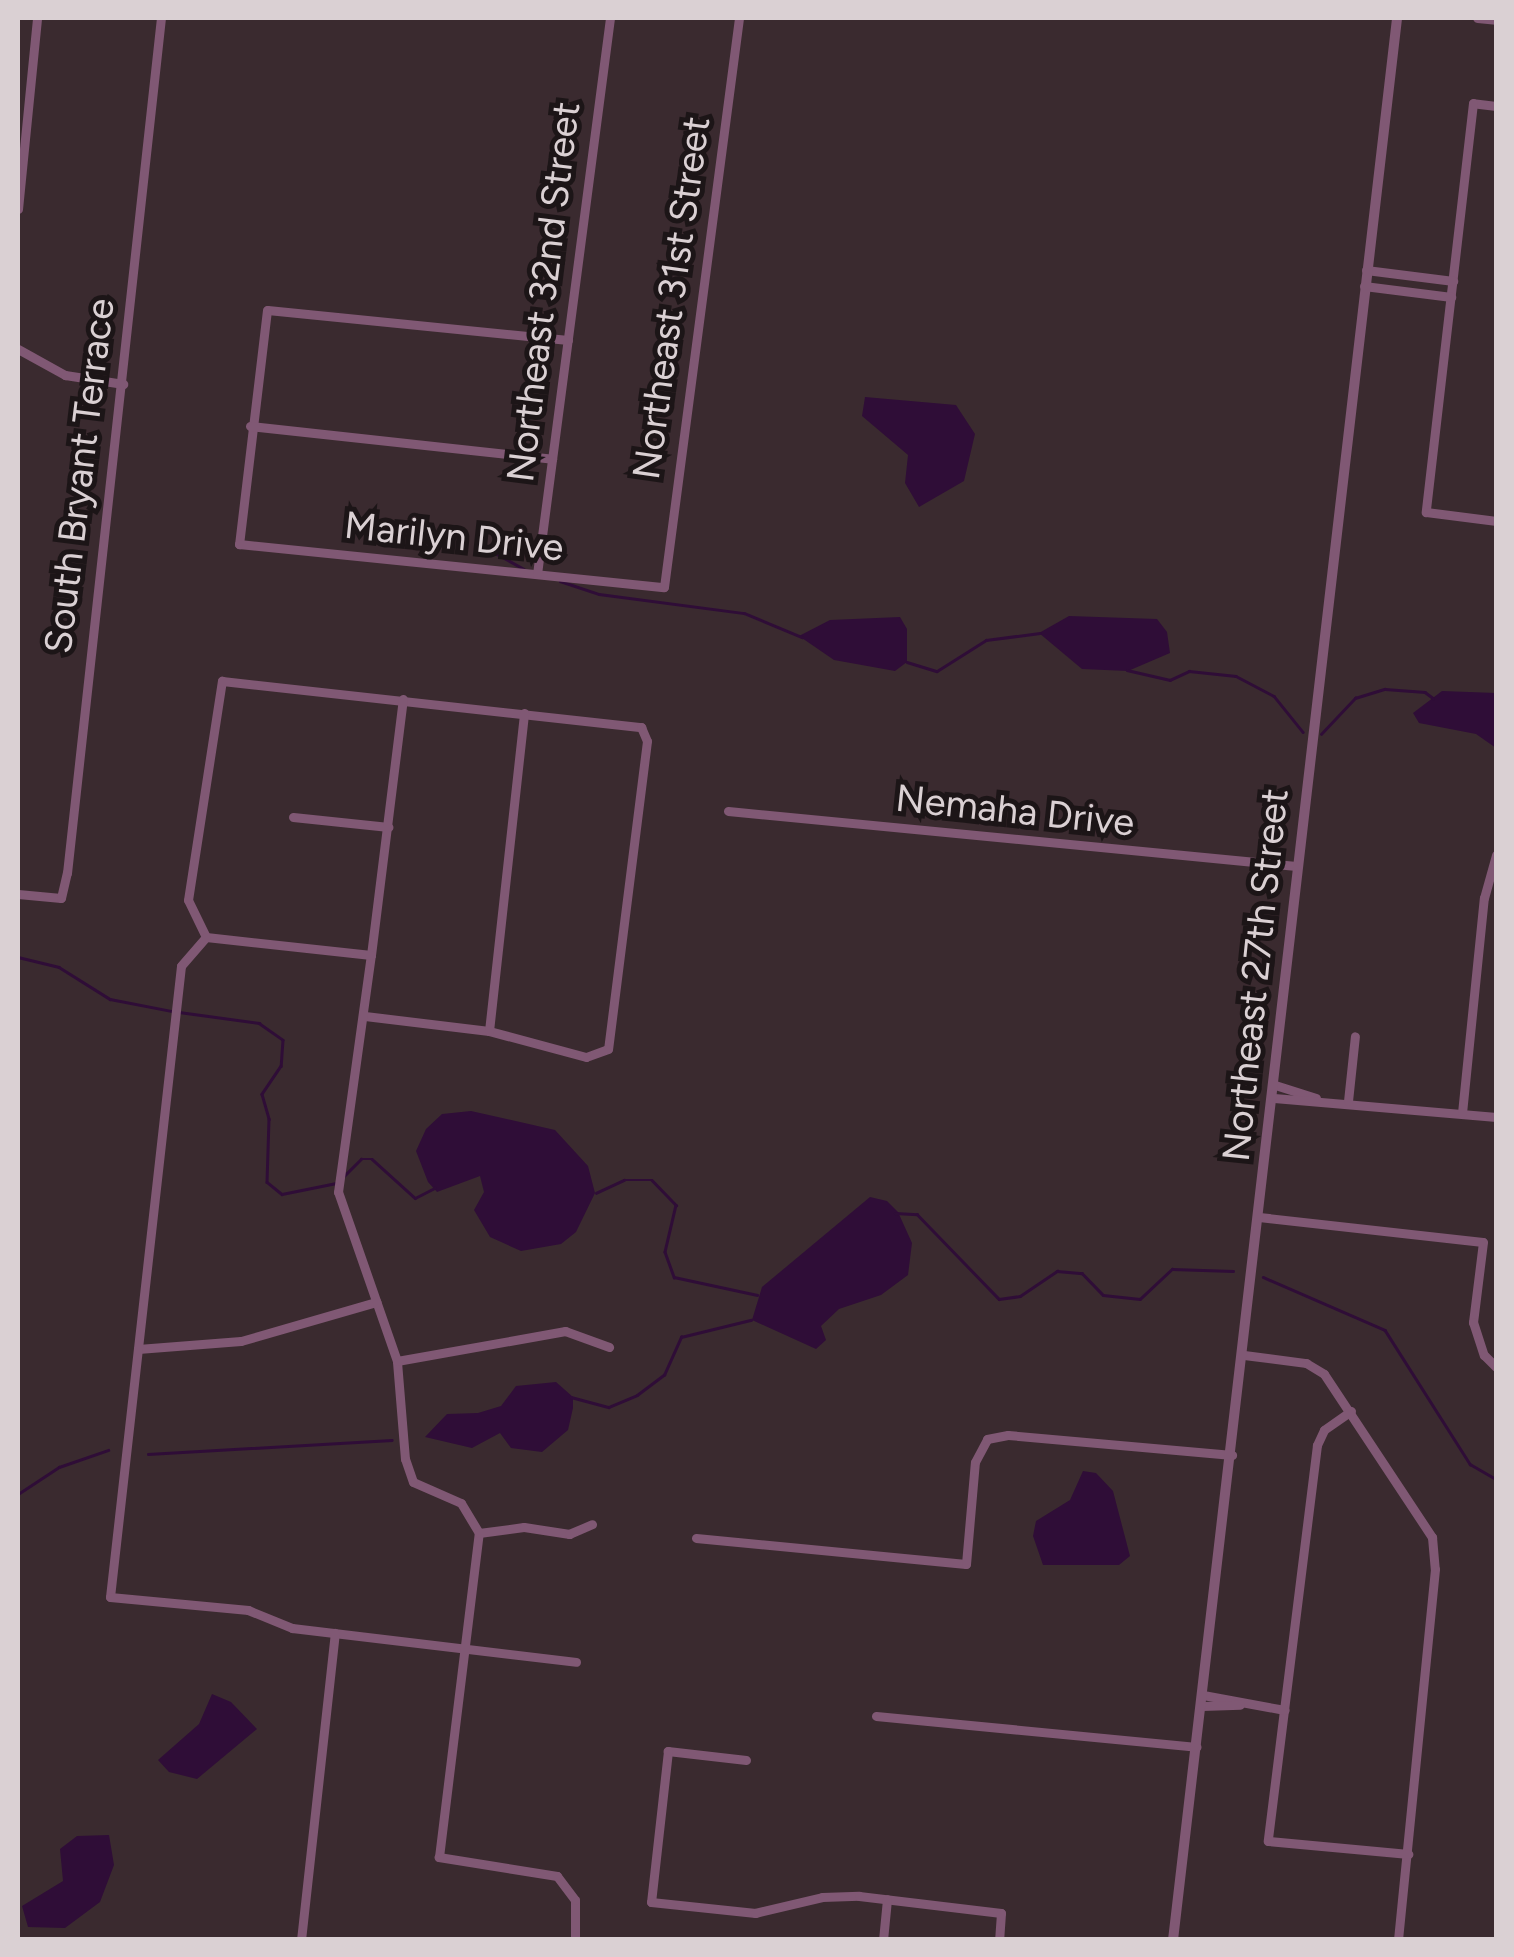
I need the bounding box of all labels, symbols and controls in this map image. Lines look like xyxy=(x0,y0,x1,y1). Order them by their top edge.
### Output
street label: Northeast 32nd Street xyxy=(498,99,590,485)
street label: Northeast 31st Street xyxy=(624,114,720,482)
street label: South Bryant Terrace xyxy=(36,296,124,656)
street label: Marilyn Drive xyxy=(342,503,566,571)
street label: Nemaha Drive xyxy=(893,776,1137,846)
street label: Northeast 27th Street xyxy=(1214,786,1298,1164)

